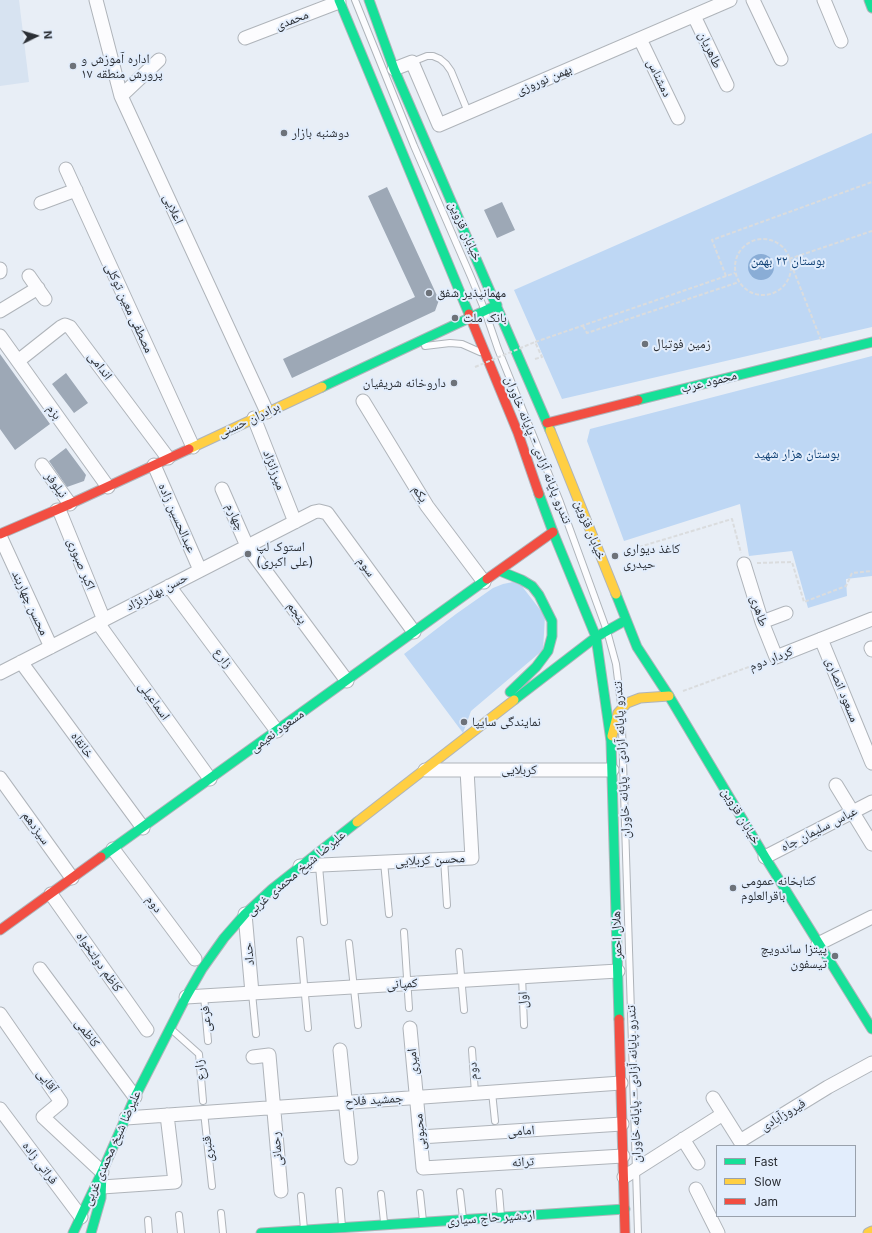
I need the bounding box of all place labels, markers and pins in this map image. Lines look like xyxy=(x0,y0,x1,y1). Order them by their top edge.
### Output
place label: اداره آموزش و پرورش منطقه ۱۷ xyxy=(81,51,163,82)
marker: اداره آموزش و پرورش منطقه ۱۷ xyxy=(68,61,78,71)
place label: دوشنبه بازار xyxy=(292,125,349,141)
marker: دوشنبه بازار xyxy=(279,128,289,138)
place label: مهمانپذیر شفق xyxy=(437,285,506,301)
marker: مهمانپذیر شفق xyxy=(424,288,434,298)
place label: بانک ملت xyxy=(463,310,507,326)
marker: بانک ملت xyxy=(450,313,460,323)
place label: زمین فوتبال xyxy=(653,336,711,352)
marker: زمین فوتبال xyxy=(640,339,650,349)
place label: داروخانه شریفیان xyxy=(363,375,446,391)
marker: داروخانه شریفیان xyxy=(449,378,459,388)
place label: استوک لپ (علی اکبری) xyxy=(256,539,313,570)
place label: کاغذ دیواری حیدری xyxy=(623,541,680,572)
marker: استوک لپ (علی اکبری) xyxy=(243,549,253,559)
marker: کاغذ دیواری حیدری xyxy=(610,551,620,561)
place label: نمایندگی سایپا xyxy=(472,714,541,730)
marker: نمایندگی سایپا xyxy=(459,717,469,727)
place label: کتابخانه عمومی باقرالعلوم xyxy=(741,873,816,904)
marker: کتابخانه عمومی باقرالعلوم xyxy=(728,883,738,893)
place label: پیتزا ساندویچ تیسفون xyxy=(760,941,827,972)
marker: پیتزا ساندویچ تیسفون xyxy=(830,951,840,961)

